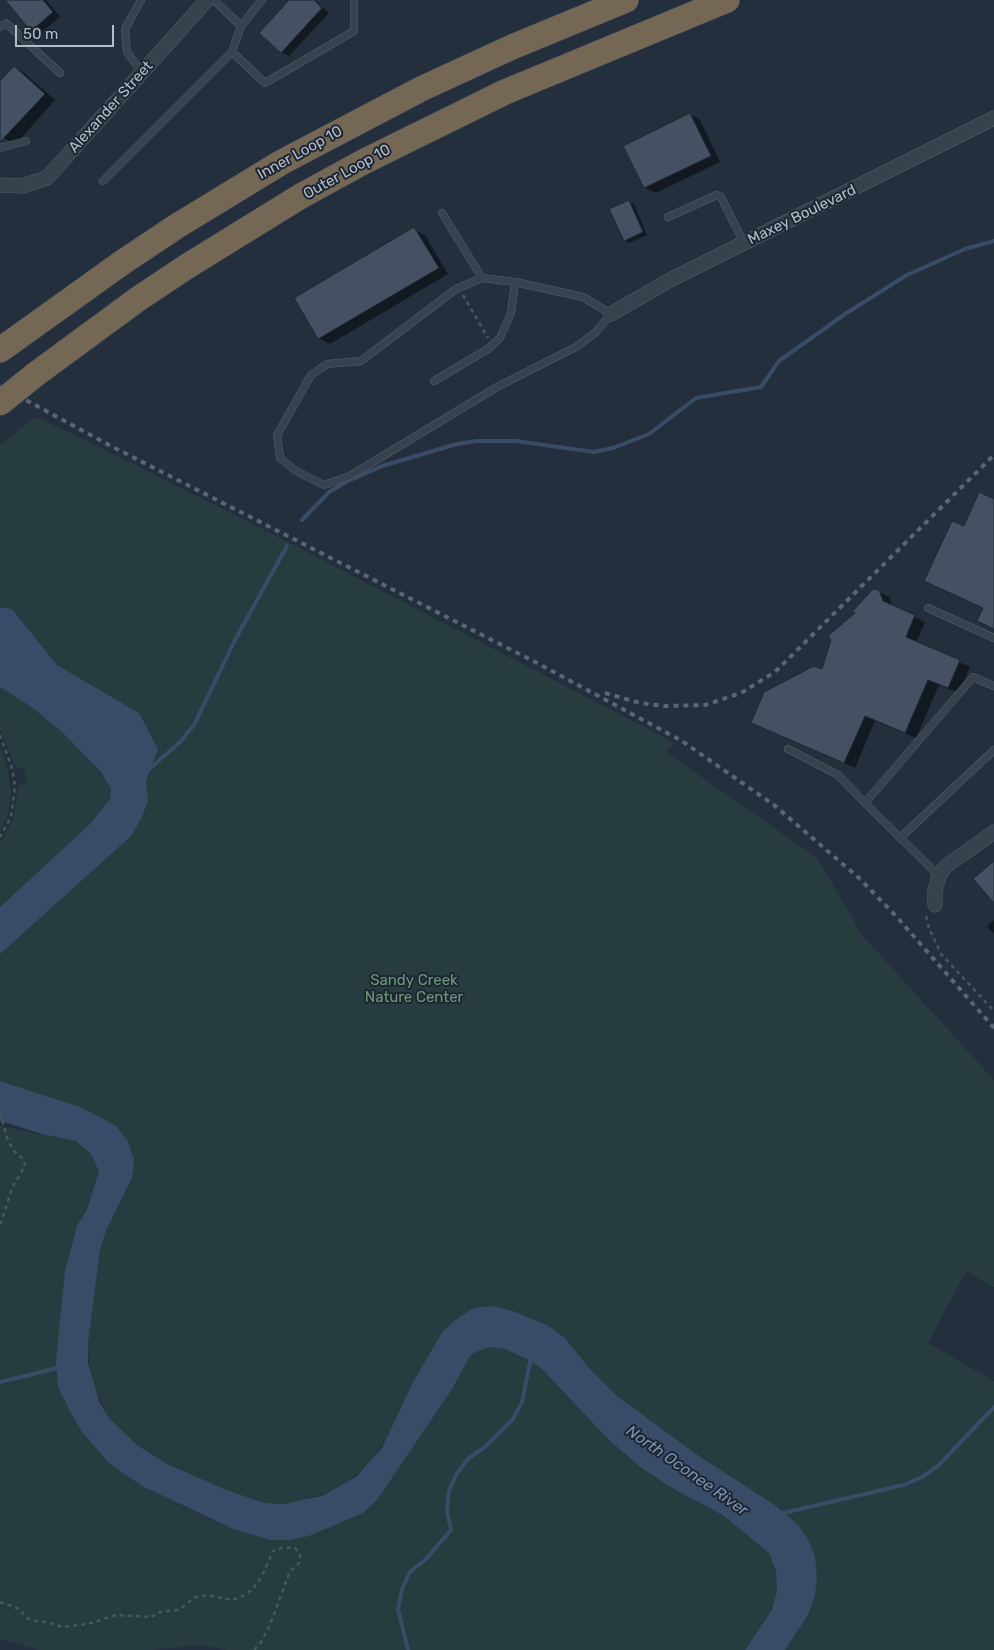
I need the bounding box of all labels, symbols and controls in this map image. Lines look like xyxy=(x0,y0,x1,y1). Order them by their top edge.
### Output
scale bar xyxy=(18,15,116,47)
text: 50 m xyxy=(23,25,58,43)
street label: Alexander Street xyxy=(65,57,157,157)
street label: Inner Loop 10 xyxy=(254,122,346,184)
street label: Outer Loop 10 xyxy=(300,141,394,203)
street label: Maxey Boulevard xyxy=(745,181,859,249)
park label: Sandy Creek Nature Center xyxy=(365,972,463,1007)
water label: North Oconee River xyxy=(622,1422,752,1520)

